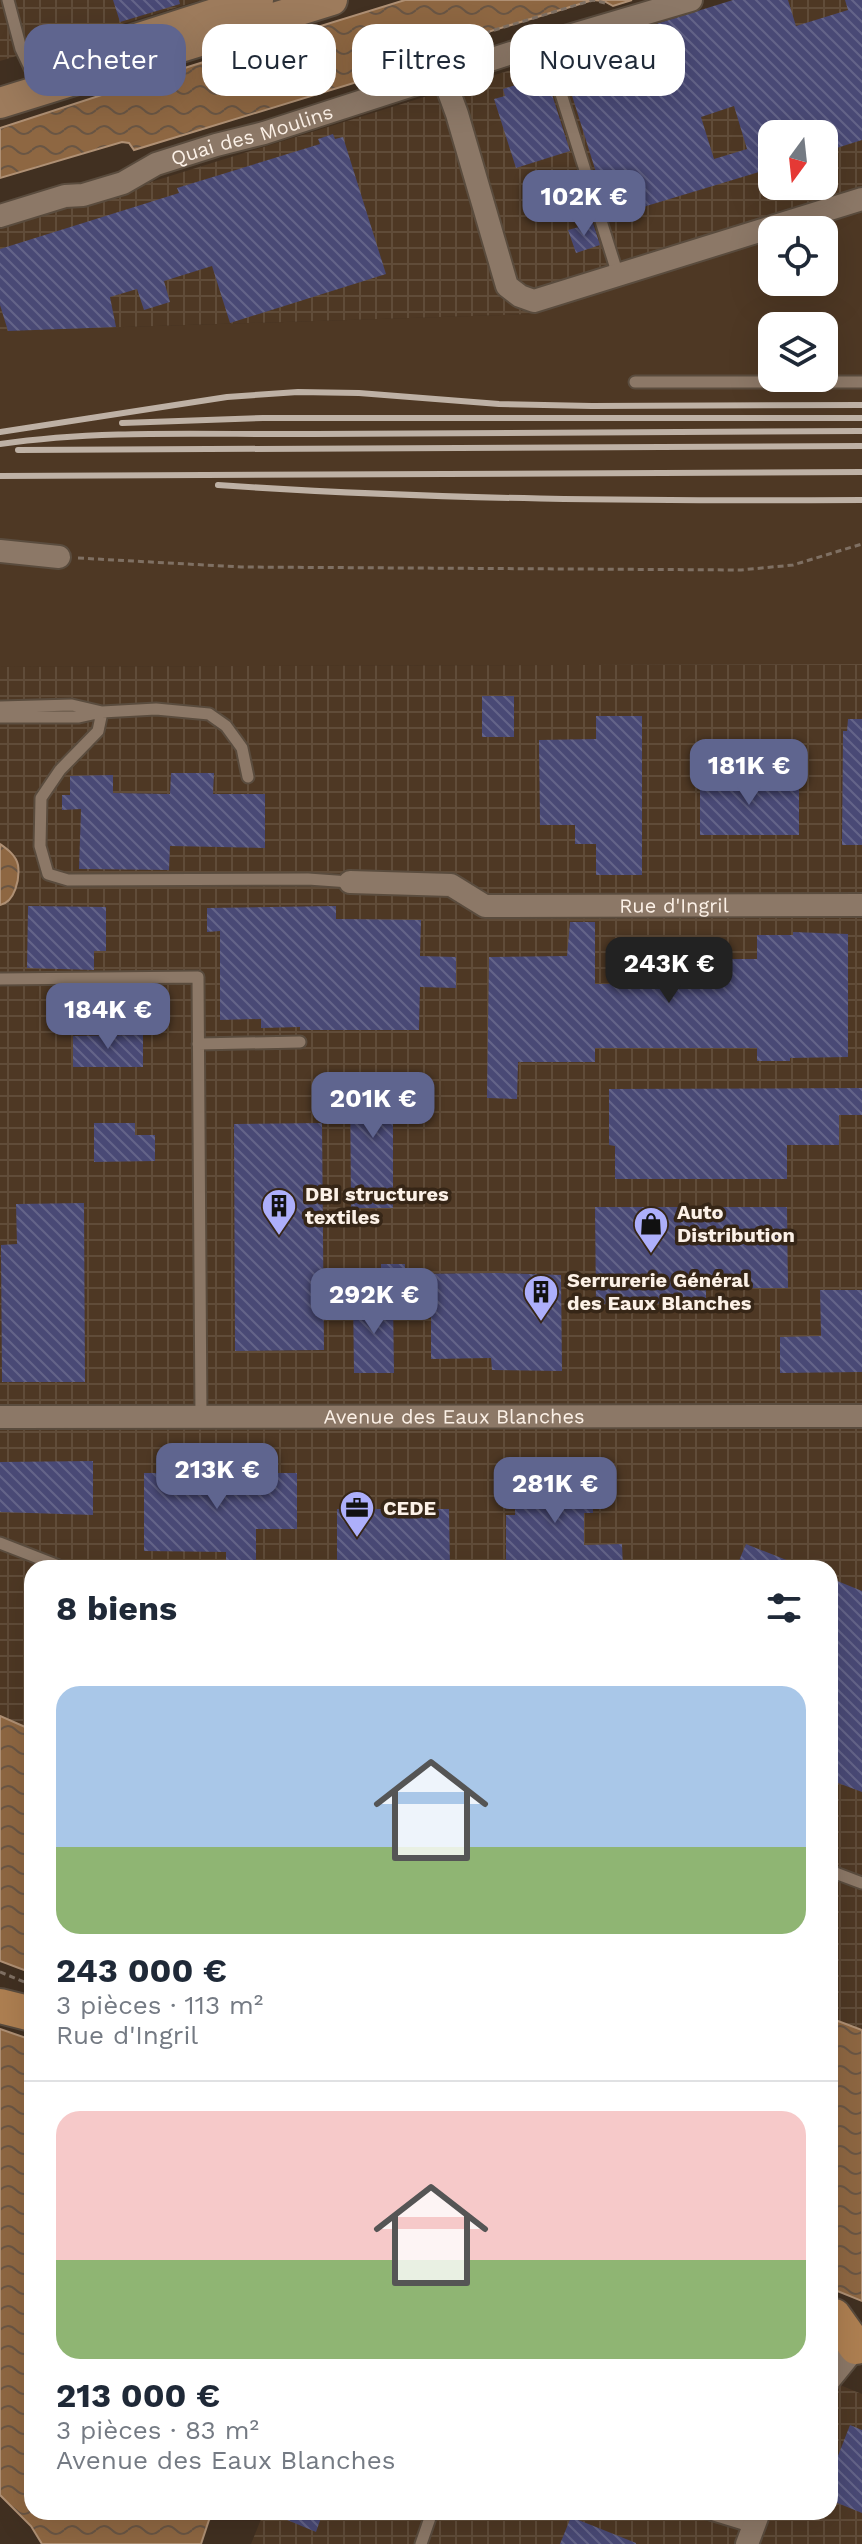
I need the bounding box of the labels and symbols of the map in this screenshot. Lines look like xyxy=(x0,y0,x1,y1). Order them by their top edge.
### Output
street label: Quai des Moulins xyxy=(168,99,336,171)
north arrow xyxy=(758,120,838,200)
pin: 102K € xyxy=(519,170,649,238)
pin: 181K € xyxy=(684,739,814,807)
street label: Rue d'Ingril xyxy=(619,893,729,918)
pin: 243K € xyxy=(604,937,734,1005)
pin: 184K € xyxy=(43,983,173,1051)
pin: 201K € xyxy=(308,1072,438,1140)
place label: DBI structures textiles xyxy=(305,1182,449,1229)
building icon: DBI structures textiles xyxy=(260,1187,298,1237)
place label: Auto Distribution xyxy=(677,1200,795,1247)
shop icon: Auto Distribution xyxy=(632,1205,670,1255)
pin: 292K € xyxy=(309,1268,439,1336)
place label: Serrurerie Général des Eaux Blanches xyxy=(567,1268,752,1315)
building icon: Serrurerie Général des Eaux Blanches xyxy=(522,1273,560,1323)
street label: Avenue des Eaux Blanches xyxy=(323,1404,585,1429)
pin: 213K € xyxy=(152,1443,282,1511)
pin: 281K € xyxy=(490,1457,620,1525)
office icon: CEDE xyxy=(338,1489,376,1539)
place label: CEDE xyxy=(383,1496,436,1520)

